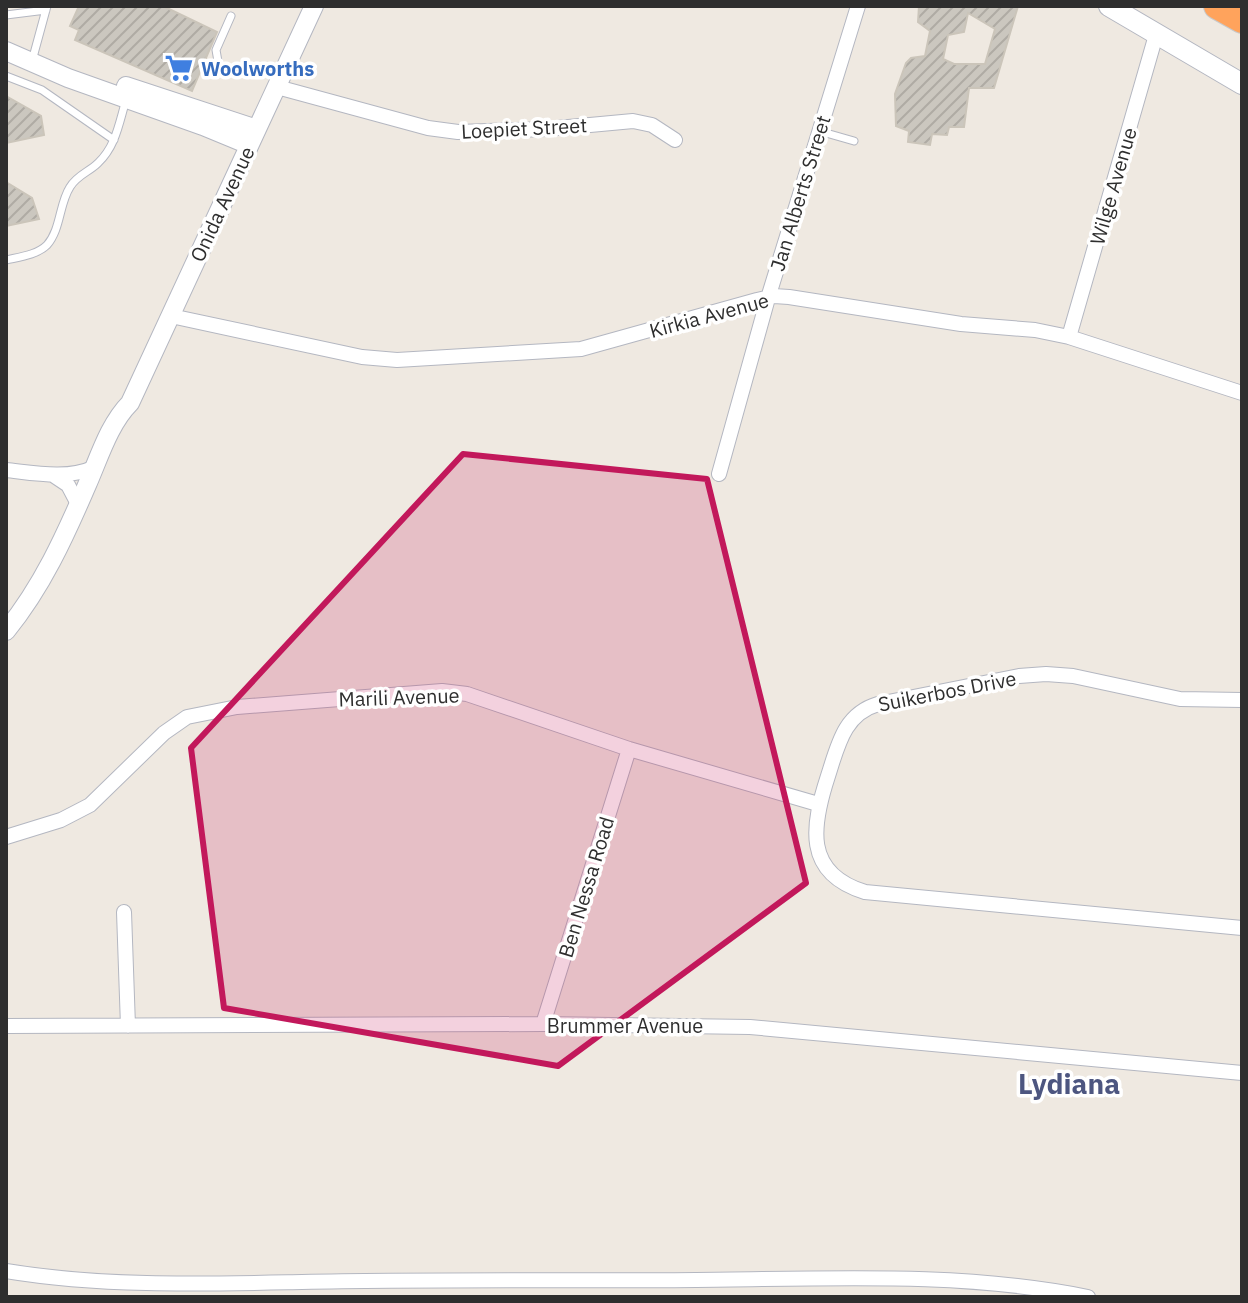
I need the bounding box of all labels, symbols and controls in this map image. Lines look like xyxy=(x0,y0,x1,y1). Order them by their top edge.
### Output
supermarket icon: Woolworths xyxy=(164,53,194,83)
place label: Woolworths xyxy=(201,55,314,82)
street label: Loepiet Street xyxy=(460,111,588,145)
street label: Jan Alberts Street xyxy=(763,112,837,274)
street label: Wilge Avenue xyxy=(1083,124,1143,248)
street label: Onida Avenue xyxy=(183,142,261,266)
street label: Kirkia Avenue xyxy=(646,286,772,344)
street label: Suikerbos Drive xyxy=(876,664,1018,718)
street label: Marili Avenue xyxy=(338,681,460,713)
street label: Ben Nessa Road xyxy=(552,813,620,961)
street label: Brummer Avenue xyxy=(547,1012,703,1039)
district label: Lydiana xyxy=(1018,1065,1120,1102)

